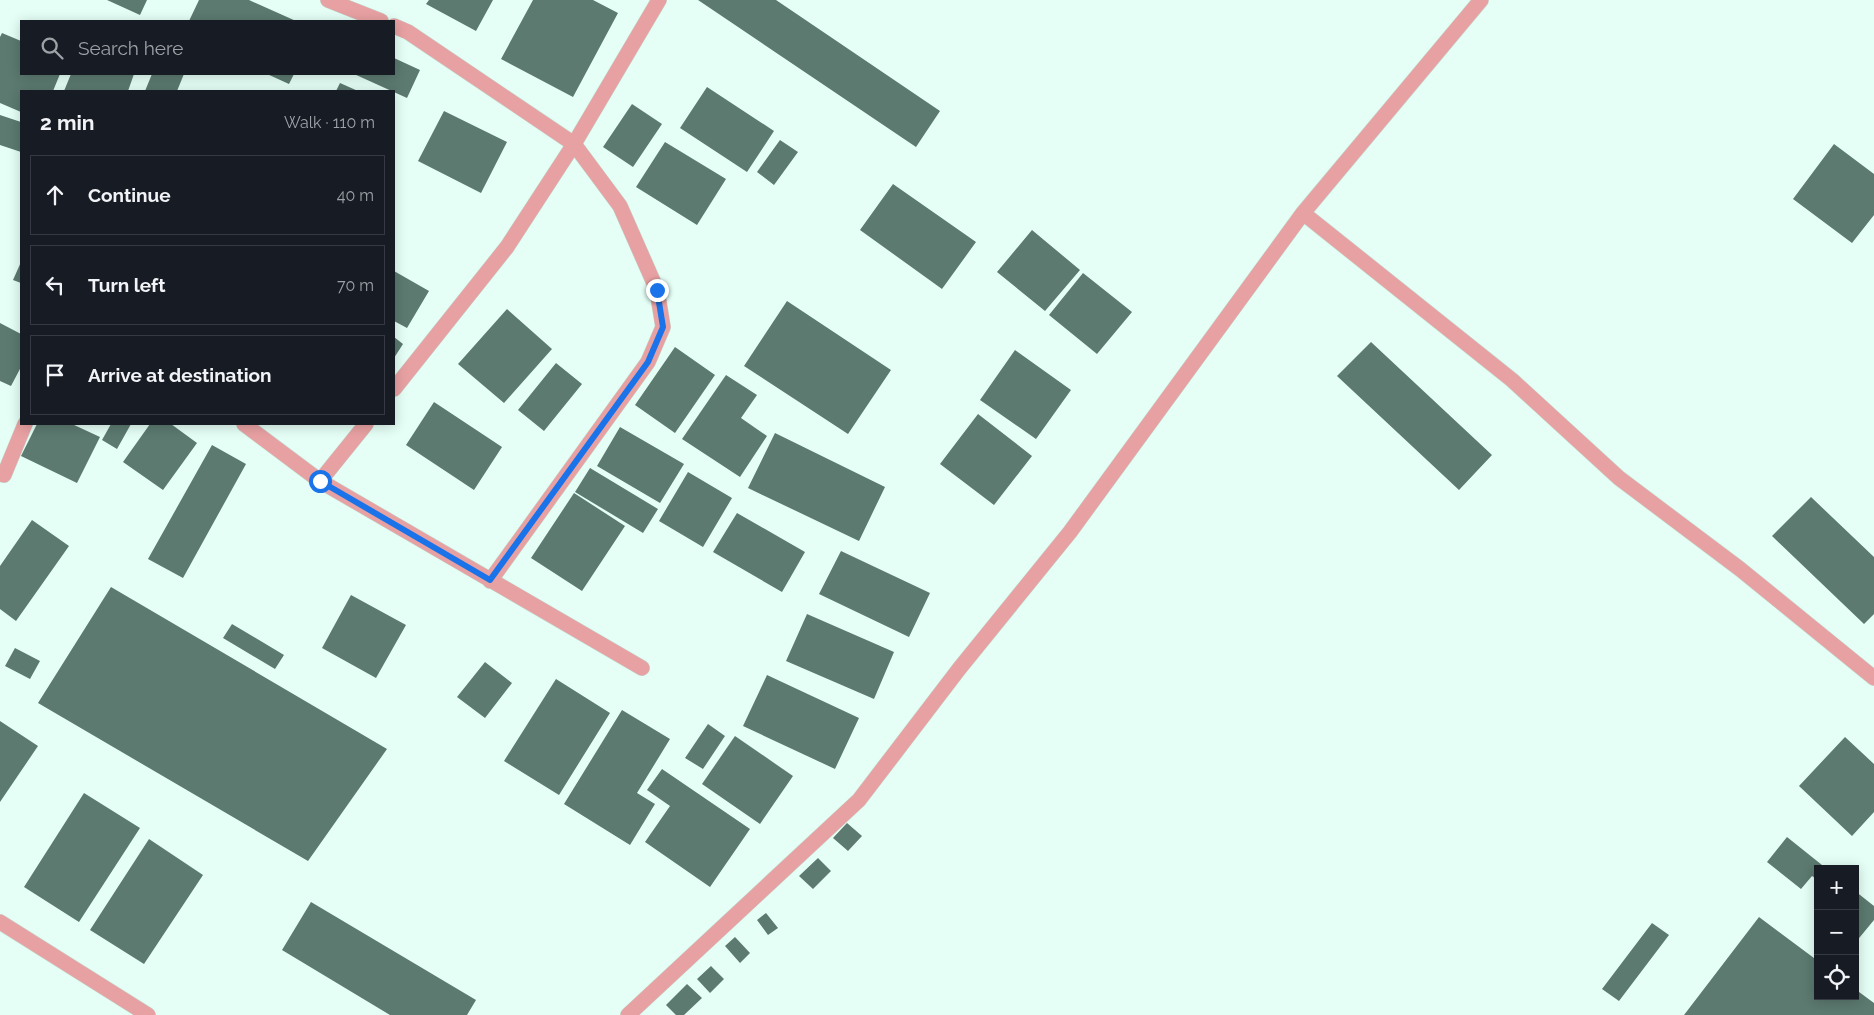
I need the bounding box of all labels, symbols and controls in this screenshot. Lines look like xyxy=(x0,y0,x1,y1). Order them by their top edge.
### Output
search box xyxy=(20,20,395,75)
icon: search xyxy=(38,34,66,62)
text: Search here xyxy=(78,37,184,59)
text: 2 min xyxy=(40,110,94,135)
text: Walk · 110 m xyxy=(284,113,375,132)
icon: ahead xyxy=(41,181,69,209)
text: Continue xyxy=(88,184,171,206)
text: 40 m xyxy=(337,186,374,205)
icon: left xyxy=(41,271,69,299)
text: Turn left xyxy=(88,274,165,296)
text: 70 m xyxy=(337,276,374,295)
route end xyxy=(646,279,669,302)
icon: arrive xyxy=(41,361,69,389)
text: Arrive at destination xyxy=(88,364,272,386)
route start xyxy=(309,470,332,493)
map controls xyxy=(1814,865,1859,1000)
button: + xyxy=(1814,865,1859,910)
button: − xyxy=(1814,910,1859,955)
button: locate xyxy=(1814,955,1859,1000)

